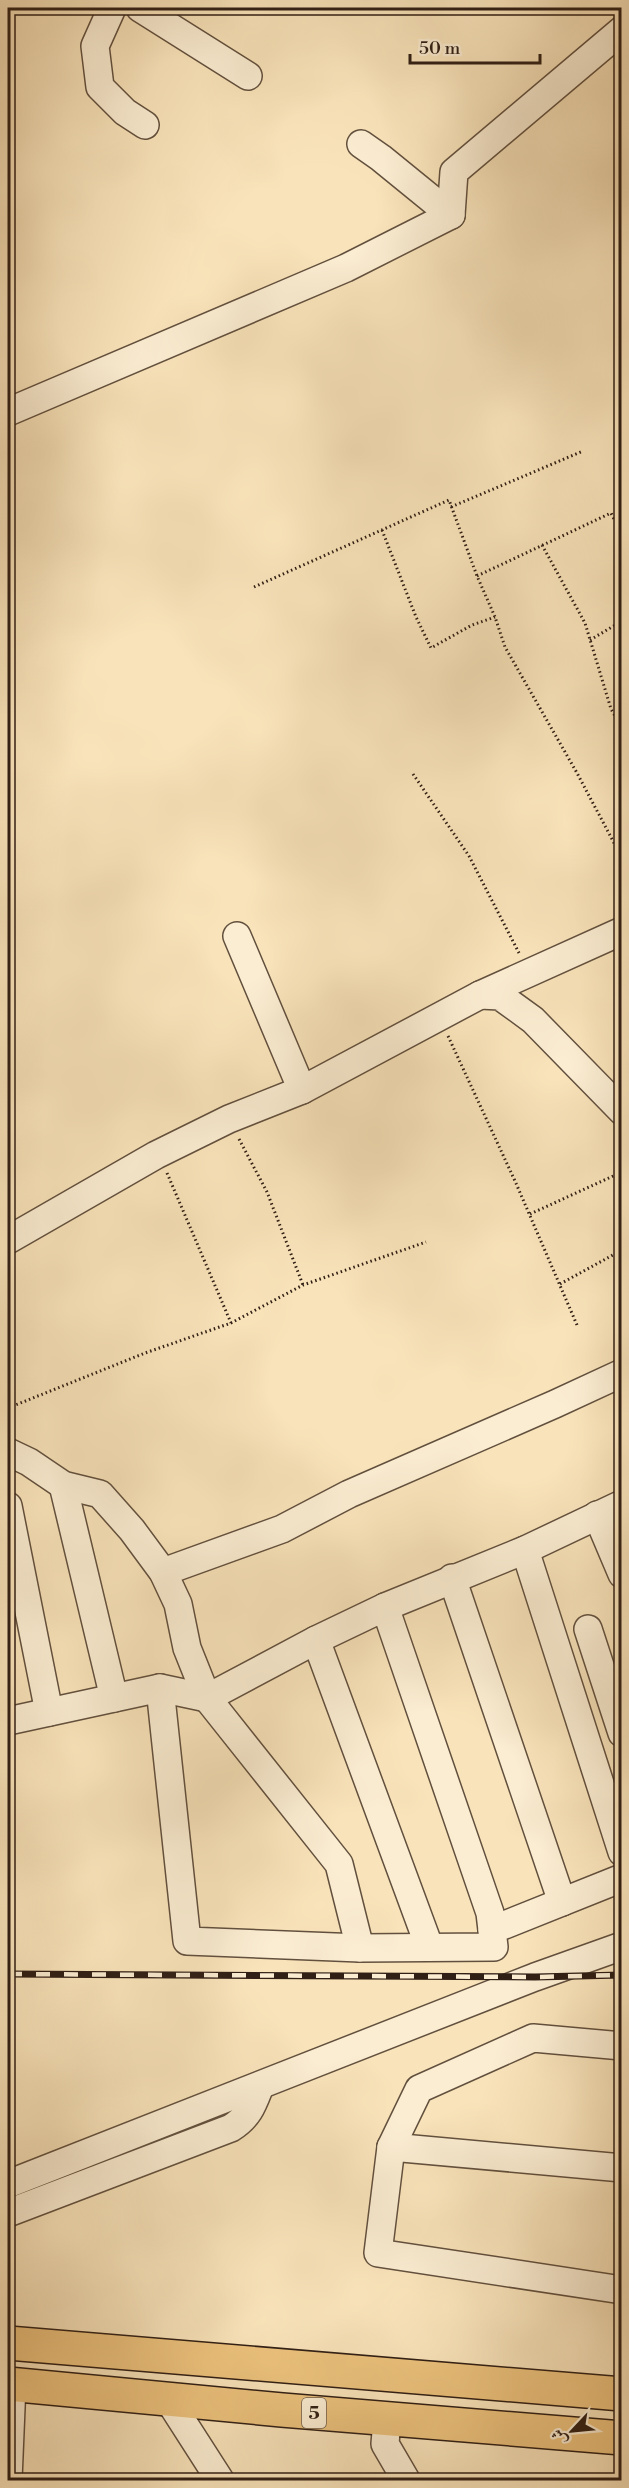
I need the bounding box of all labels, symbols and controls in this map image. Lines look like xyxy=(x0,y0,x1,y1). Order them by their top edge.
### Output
scale bar xyxy=(410,27,540,65)
text: 50 m xyxy=(419,37,461,60)
road number: 5 xyxy=(302,2398,326,2428)
north arrow xyxy=(542,2401,602,2461)
text: ش xyxy=(547,2426,572,2449)

